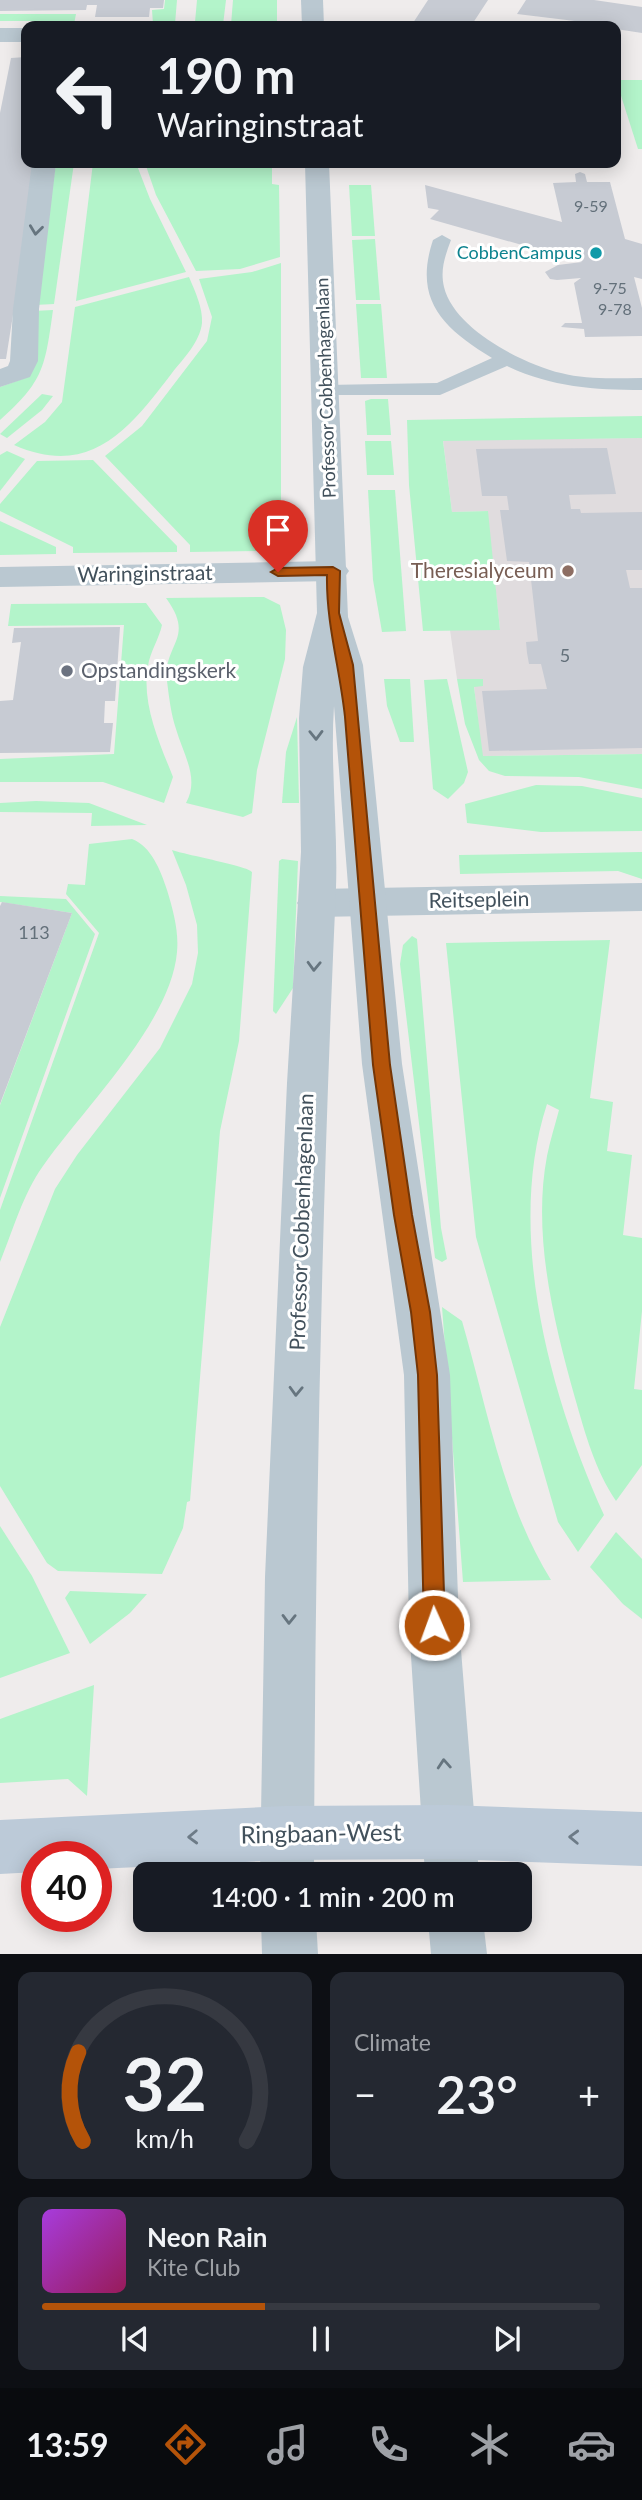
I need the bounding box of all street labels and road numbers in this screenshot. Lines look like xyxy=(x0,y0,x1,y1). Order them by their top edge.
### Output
street label: Professor Cobbenhagenlaan xyxy=(310,277,340,499)
street label: Waringinstraat xyxy=(77,559,213,586)
street label: Reitseplein xyxy=(428,885,530,912)
street label: Professor Cobbenhagenlaan xyxy=(284,1093,317,1351)
street label: Ringbaan-West xyxy=(240,1817,402,1848)

